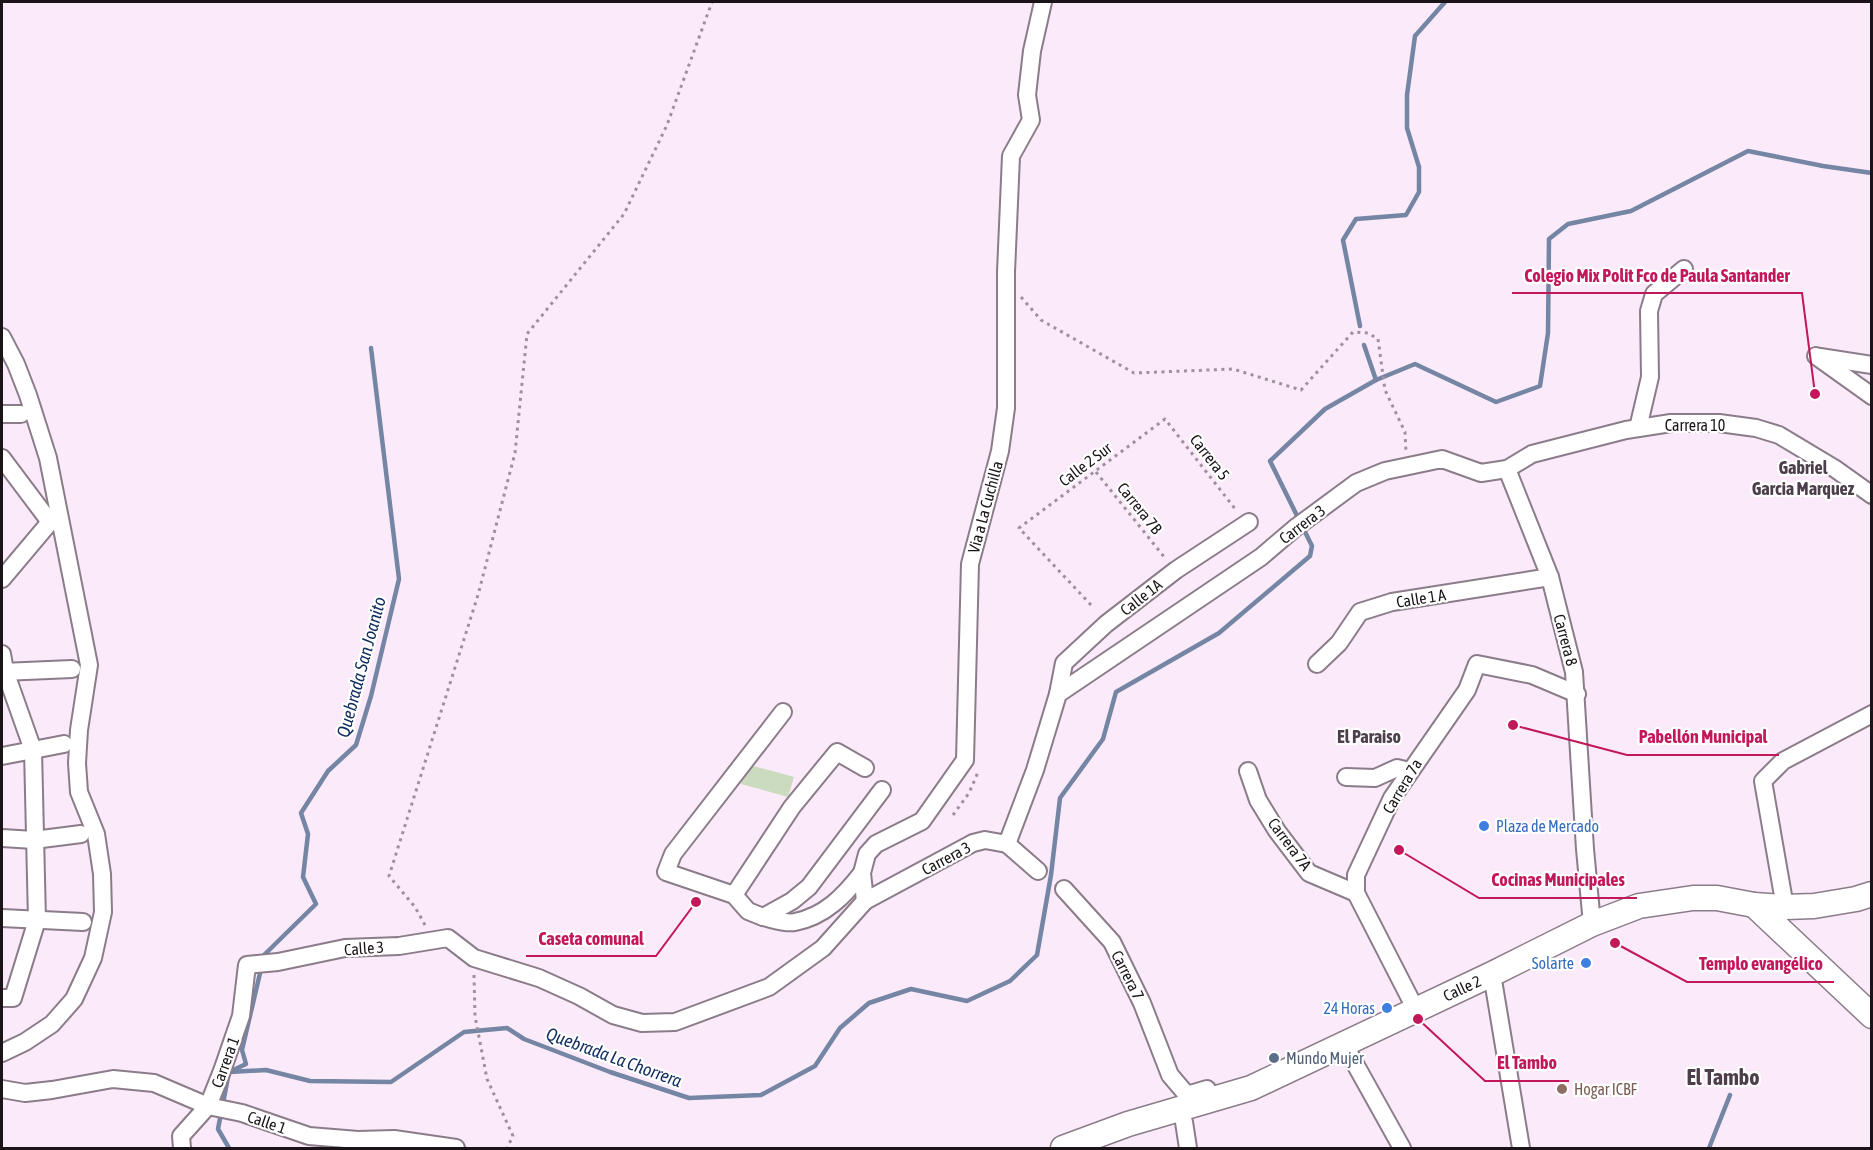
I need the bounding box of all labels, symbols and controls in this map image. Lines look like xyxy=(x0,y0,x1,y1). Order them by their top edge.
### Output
callout: Colegio Mix Polit Fco de Paula Santander xyxy=(1512,257,1802,293)
text: Colegio Mix Polit Fco de Paula Santander xyxy=(1524,265,1790,286)
street label: Carrera 10 xyxy=(1665,416,1725,434)
street label: Carrera 5 xyxy=(1187,431,1233,483)
street label: Calle 2 Sur xyxy=(1055,438,1115,490)
district label: Gabriel Garcia Marquez xyxy=(1752,457,1855,499)
street label: Via a La Cuchilla xyxy=(964,459,1006,555)
street label: Carrera 7B xyxy=(1114,479,1166,537)
street label: Carrera 3 xyxy=(1275,501,1329,547)
street label: Calle 1A xyxy=(1117,575,1165,619)
street label: Calle 1 A xyxy=(1395,585,1447,611)
water label: Quebrada San Joanito xyxy=(332,595,390,739)
street label: Carrera 8 xyxy=(1550,612,1582,668)
callout: Pabellón Municipal xyxy=(1627,719,1779,755)
district label: El Paraiso xyxy=(1337,726,1401,747)
text: Pabellón Municipal xyxy=(1639,726,1768,747)
street label: Carrera 7a xyxy=(1379,756,1425,816)
street label: Carrera 7A xyxy=(1265,814,1316,874)
place label: Plaza de Mercado xyxy=(1496,817,1599,835)
marker: Plaza de Mercado xyxy=(1477,819,1491,833)
street label: Carrera 3 xyxy=(918,838,974,878)
callout: Cocinas Municipales xyxy=(1479,862,1637,898)
text: Cocinas Municipales xyxy=(1491,869,1626,890)
callout: Caseta comunal xyxy=(526,920,656,956)
text: Caseta comunal xyxy=(538,928,644,949)
street label: Calle 3 xyxy=(343,938,385,958)
callout: Templo evangélico xyxy=(1687,946,1834,982)
street label: Carrera 7 xyxy=(1108,947,1148,1003)
text: Templo evangélico xyxy=(1699,953,1823,974)
place label: Solarte xyxy=(1532,954,1574,972)
marker: Solarte xyxy=(1579,956,1593,970)
street label: Calle 2 xyxy=(1440,971,1484,1005)
place label: 24 Horas xyxy=(1323,999,1375,1017)
marker: 24 Horas xyxy=(1380,1001,1394,1015)
water label: Quebrada La Chorrera xyxy=(543,1023,685,1092)
street label: Carrera 1 xyxy=(207,1034,243,1090)
callout: El Tambo xyxy=(1485,1045,1569,1081)
place label: Mundo Mujer xyxy=(1286,1049,1364,1068)
marker: Mundo Mujer xyxy=(1267,1051,1281,1065)
text: El Tambo xyxy=(1497,1052,1557,1073)
district label: El Tambo xyxy=(1686,1064,1760,1090)
place label: Hogar ICBF xyxy=(1574,1080,1638,1099)
marker: Hogar ICBF xyxy=(1555,1082,1569,1096)
street label: Calle 1 xyxy=(245,1107,289,1137)

